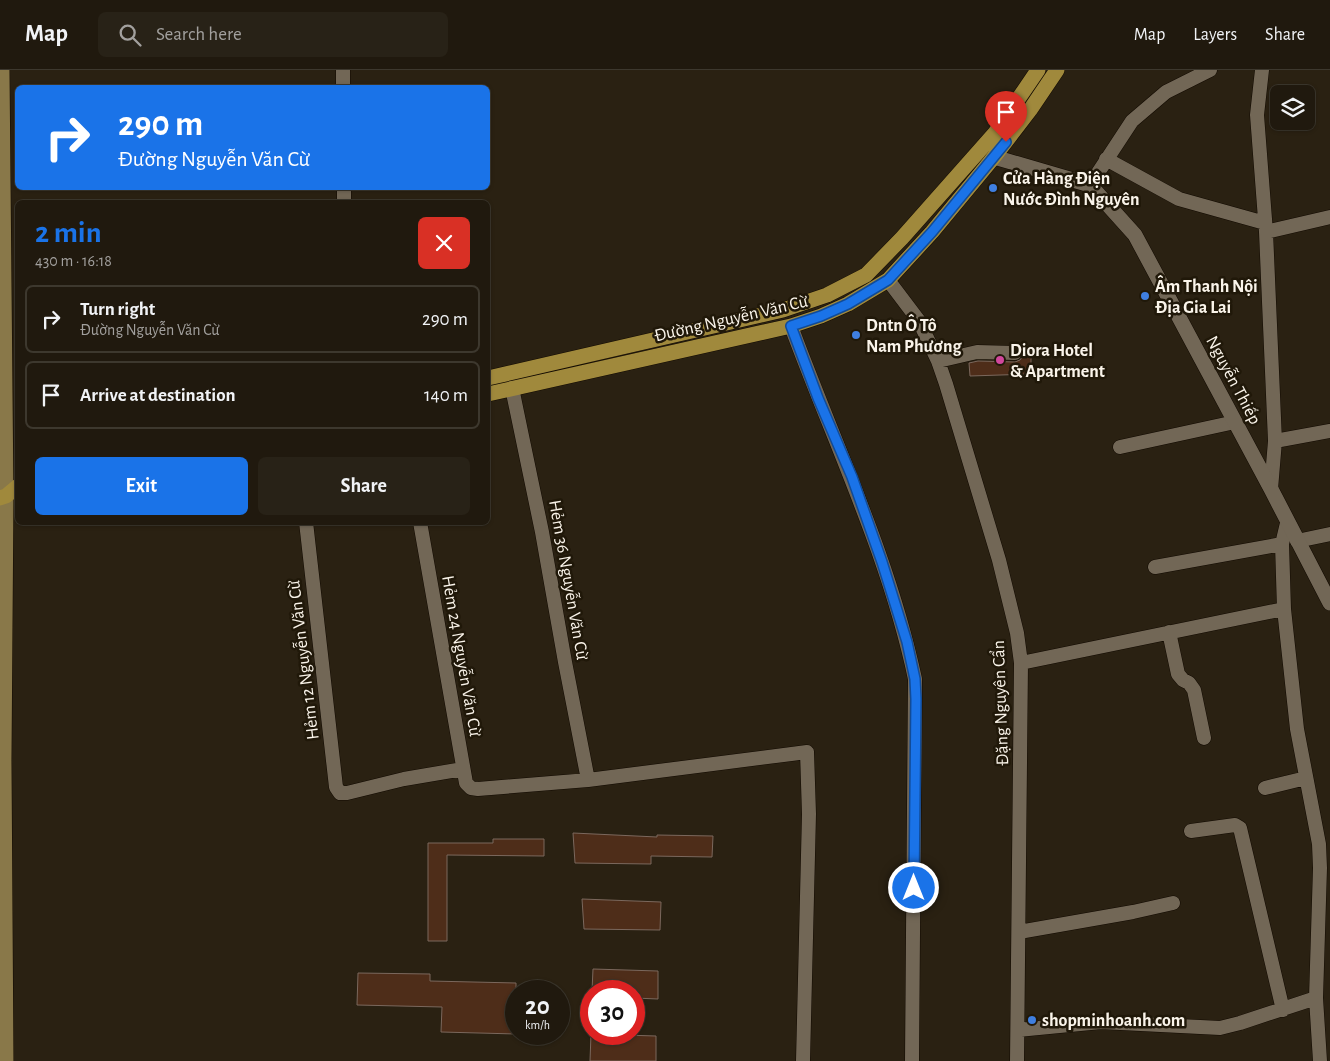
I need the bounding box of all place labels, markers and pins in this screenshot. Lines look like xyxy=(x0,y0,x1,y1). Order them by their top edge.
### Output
pin xyxy=(985,91,1027,142)
place label: Cửa Hàng Điện Nước Đình Nguyên xyxy=(1003,170,1139,209)
marker: Cửa Hàng Điện Nước Đình Nguyên xyxy=(987,182,999,194)
place label: Âm Thanh Nội Địa Gia Lai xyxy=(1155,275,1258,317)
marker: Âm Thanh Nội Địa Gia Lai xyxy=(1139,290,1151,302)
place label: Dntn Ô Tô Nam Phương xyxy=(866,314,962,356)
marker: Dntn Ô Tô Nam Phương xyxy=(850,329,862,341)
place label: Diora Hotel & Apartment xyxy=(1010,342,1105,381)
marker: Diora Hotel & Apartment xyxy=(994,354,1006,366)
place label: shopminhoanh.com xyxy=(1042,1012,1185,1030)
marker: shopminhoanh.com xyxy=(1026,1014,1038,1026)

